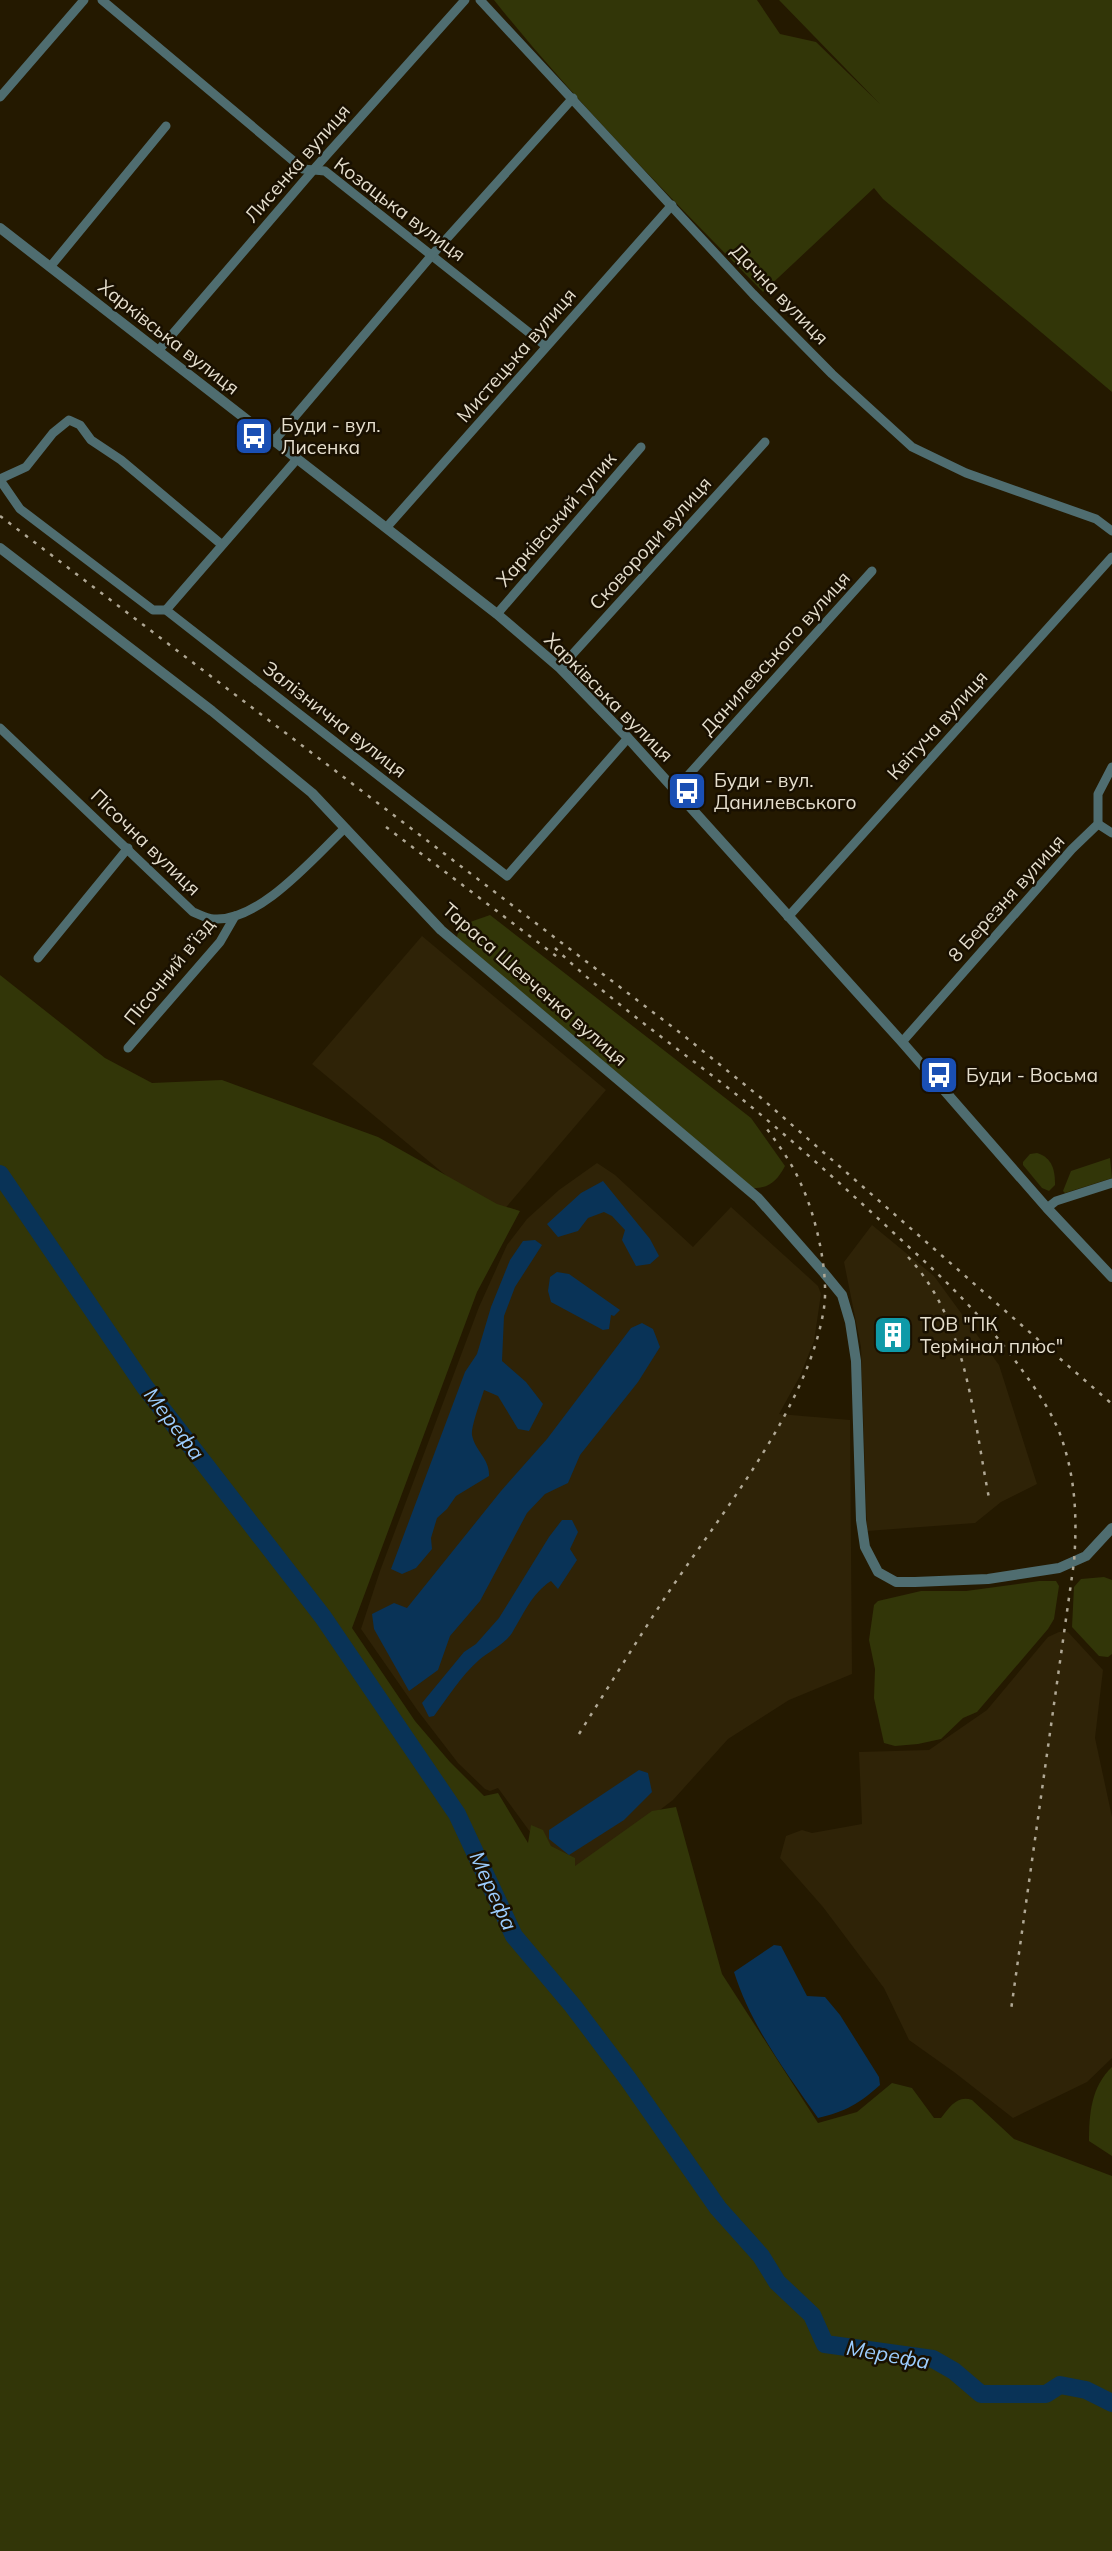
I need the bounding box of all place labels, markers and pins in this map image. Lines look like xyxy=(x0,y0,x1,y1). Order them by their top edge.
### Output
place label: Буди - вул. Лисенка xyxy=(281,413,381,459)
bus stop icon: Буди - вул. Лисенка xyxy=(233,415,275,457)
place label: Буди - вул. Данилевського xyxy=(714,768,857,814)
bus stop icon: Буди - вул. Данилевського xyxy=(666,770,708,812)
bus stop icon: Буди - Восьма xyxy=(918,1054,960,1096)
place label: Буди - Восьма xyxy=(966,1063,1098,1087)
place label: ТОВ "ПК Термінал плюс" xyxy=(920,1312,1063,1358)
building icon: ТОВ "ПК Термінал плюс" xyxy=(872,1314,914,1356)

